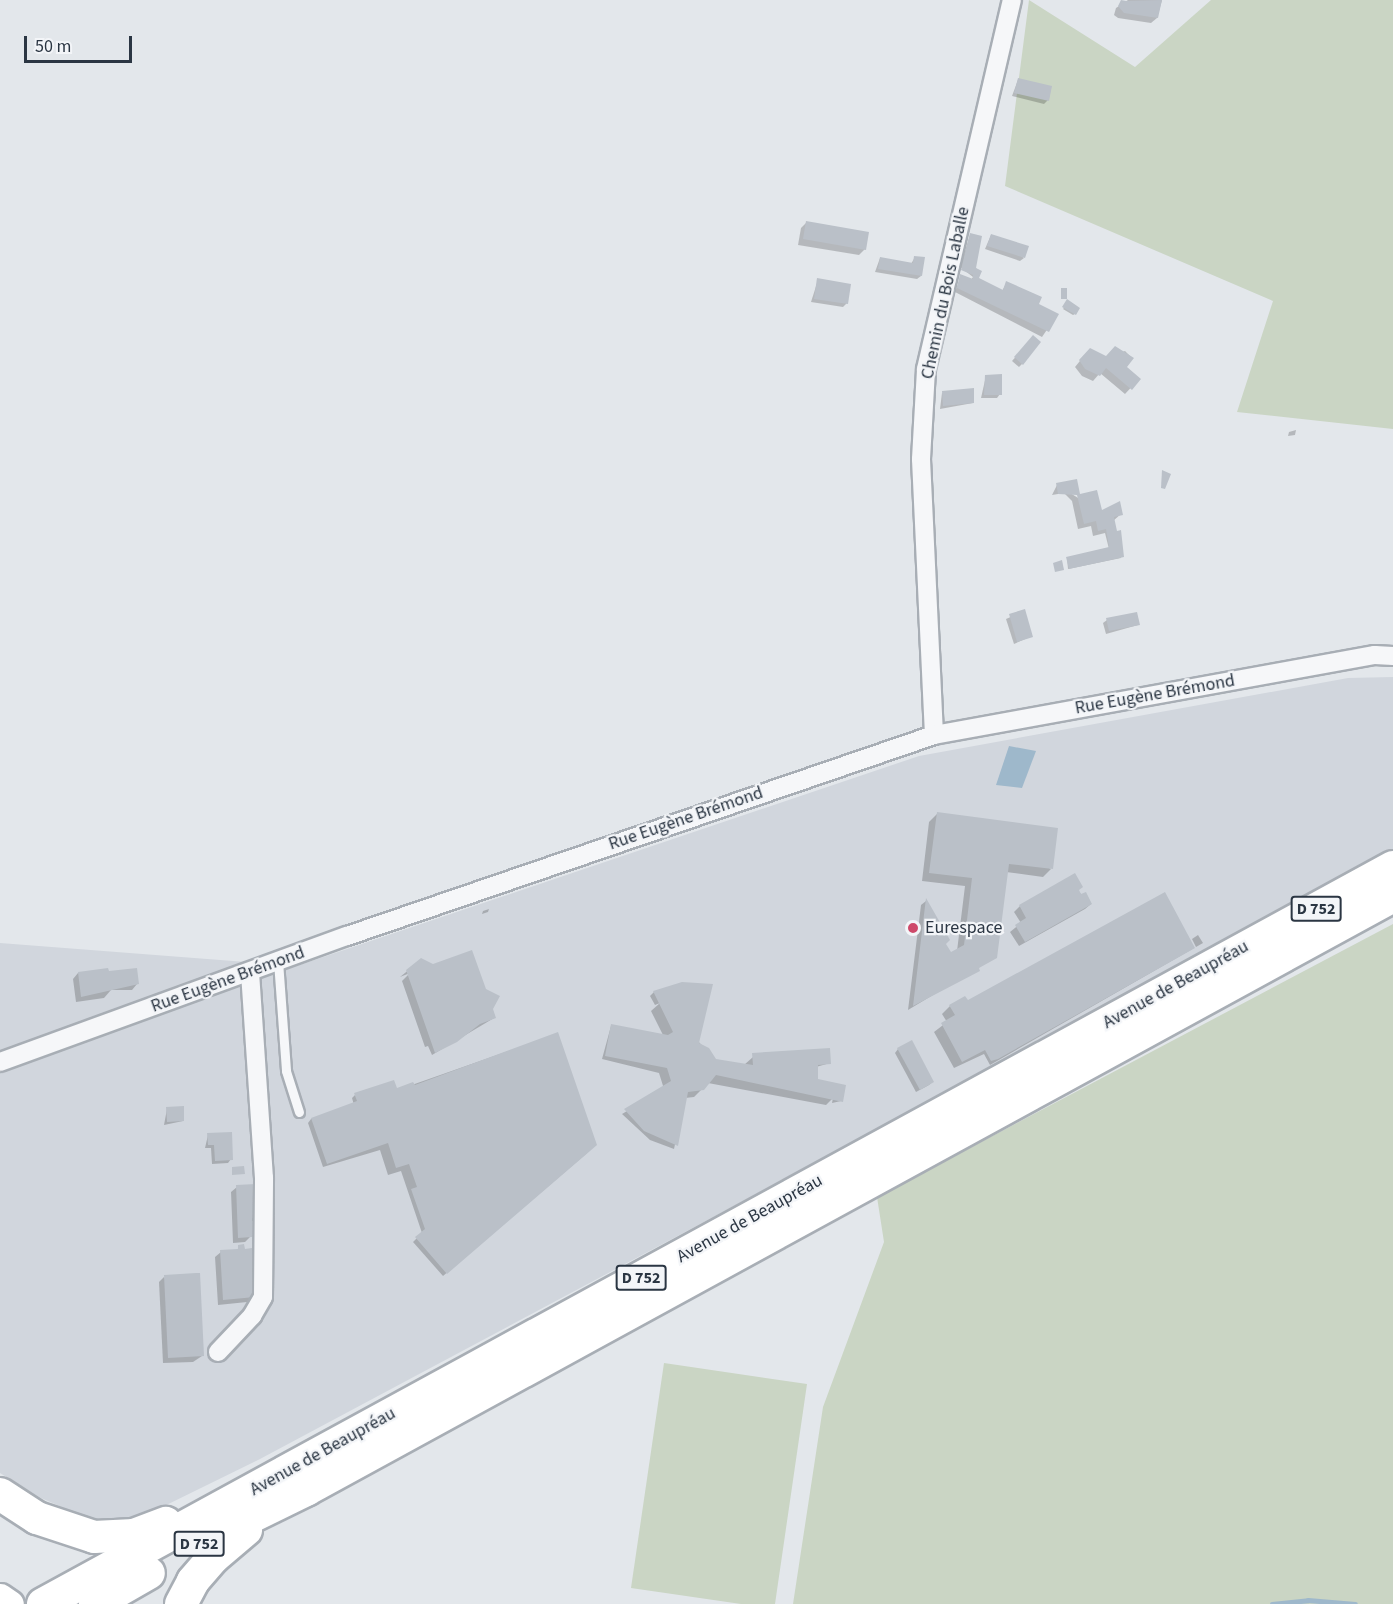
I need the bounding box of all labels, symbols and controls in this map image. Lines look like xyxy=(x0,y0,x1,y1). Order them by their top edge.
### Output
scale bar xyxy=(27,24,135,62)
text: 50 m xyxy=(35,34,71,59)
street label: Chemin du Bois Laballe xyxy=(917,205,975,381)
street label: Rue Eugène Brémond xyxy=(1073,670,1237,720)
street label: Rue Eugène Brémond xyxy=(606,782,766,856)
road number: D 752 xyxy=(1290,896,1342,922)
place label: Eurespace xyxy=(925,917,1002,939)
marker: Eurespace xyxy=(906,921,920,935)
street label: Avenue de Beaupréau xyxy=(1099,936,1253,1034)
street label: Rue Eugène Brémond xyxy=(148,942,308,1018)
street label: Avenue de Beaupréau xyxy=(673,1170,827,1268)
road number: D 752 xyxy=(616,1265,666,1291)
street label: Avenue de Beaupréau xyxy=(246,1403,400,1501)
road number: D 752 xyxy=(174,1531,224,1557)

